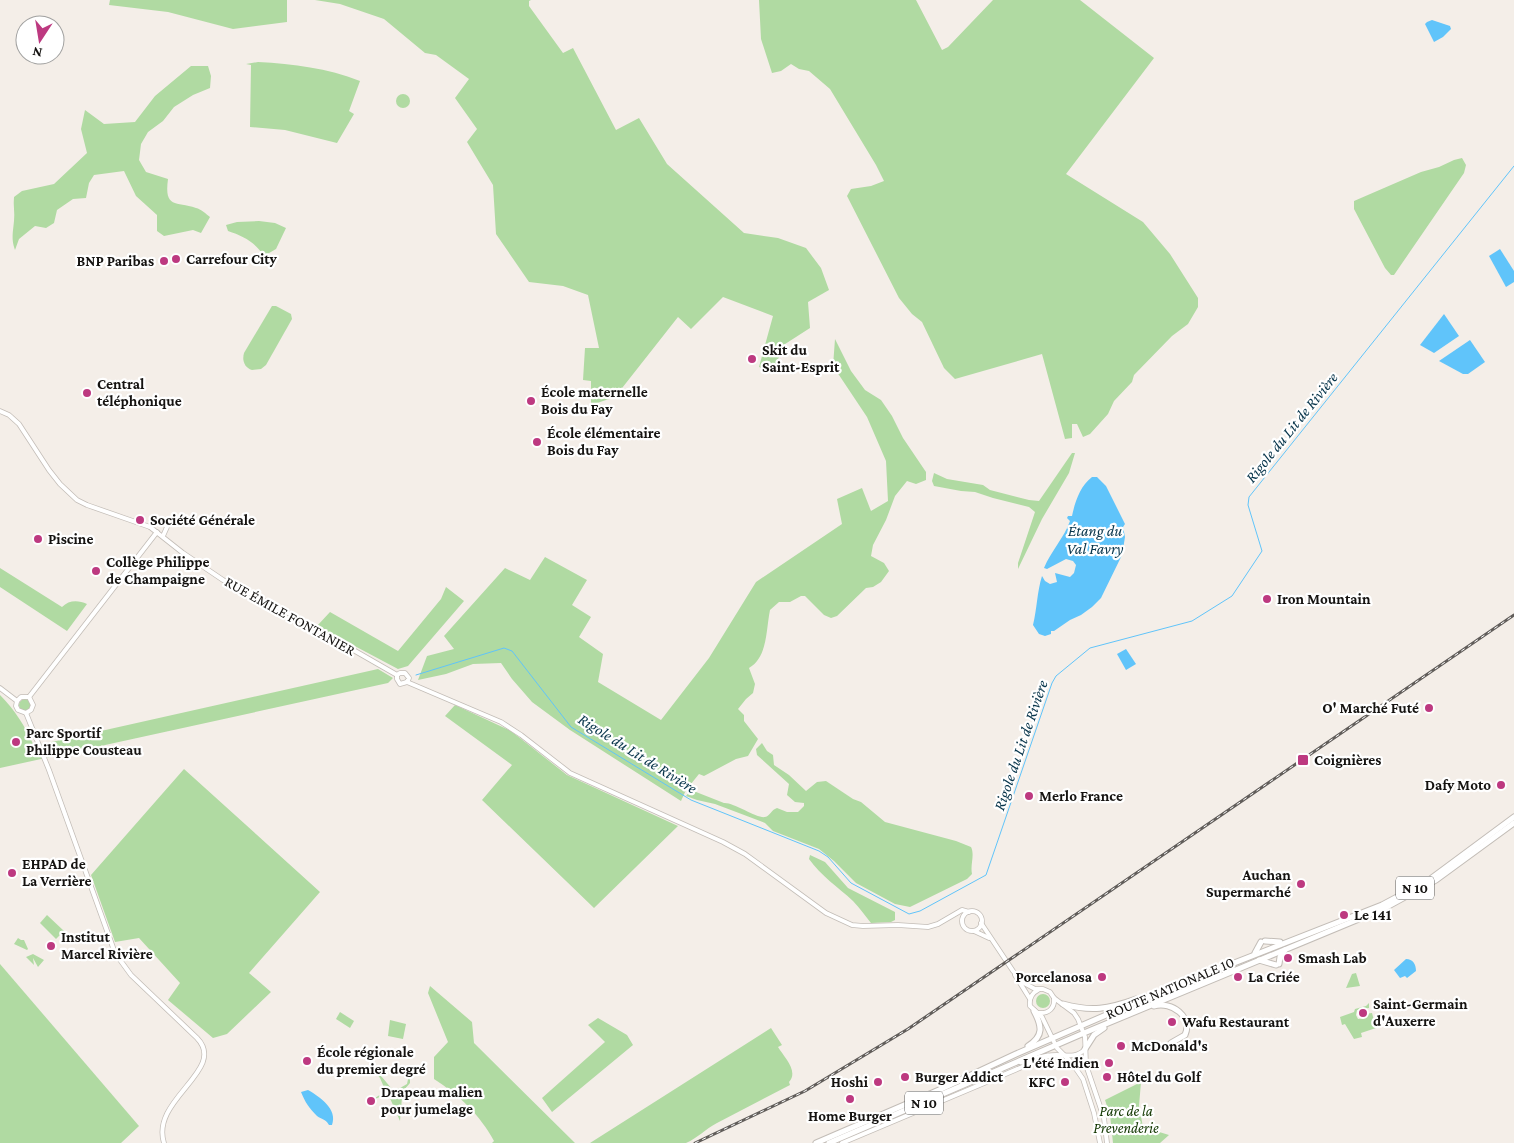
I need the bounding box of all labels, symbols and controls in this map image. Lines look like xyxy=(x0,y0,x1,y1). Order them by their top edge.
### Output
north arrow xyxy=(15,15,65,65)
text: N xyxy=(31,44,44,62)
place label: Carrefour City xyxy=(186,251,278,267)
place label: BNP Paribas xyxy=(76,253,154,269)
marker: Carrefour City xyxy=(170,253,182,265)
marker: BNP Paribas xyxy=(158,255,170,267)
place label: Skit du Saint-Esprit xyxy=(762,342,840,375)
marker: Skit du Saint-Esprit xyxy=(746,353,758,365)
water label: Rigole du Lit de Rivière xyxy=(1242,369,1342,486)
place label: Central téléphonique xyxy=(97,376,182,409)
place label: École maternelle Bois du Fay xyxy=(541,384,648,417)
marker: Central téléphonique xyxy=(81,387,93,399)
marker: École maternelle Bois du Fay xyxy=(525,395,537,407)
place label: École élémentaire Bois du Fay xyxy=(547,425,660,458)
marker: École élémentaire Bois du Fay xyxy=(531,436,543,448)
place label: Société Générale xyxy=(150,512,255,528)
marker: Société Générale xyxy=(134,514,146,526)
water label: Étang du Val Favry xyxy=(1066,522,1124,558)
place label: Piscine xyxy=(48,531,93,547)
marker: Piscine xyxy=(32,533,44,545)
place label: Collège Philippe de Champaigne xyxy=(106,554,209,587)
marker: Collège Philippe de Champaigne xyxy=(90,565,102,577)
street label: RUE ÉMILE FONTANIER xyxy=(222,573,359,659)
place label: Iron Mountain xyxy=(1277,591,1371,607)
marker: Iron Mountain xyxy=(1261,593,1273,605)
water label: Rigole du Lit de Rivière xyxy=(990,678,1052,813)
place label: O' Marché Futé xyxy=(1322,700,1419,716)
marker: O' Marché Futé xyxy=(1423,702,1435,714)
water label: Rigole du Lit de Rivière xyxy=(575,710,700,798)
place label: Parc Sportif Philippe Cousteau xyxy=(26,725,142,758)
marker: Parc Sportif Philippe Cousteau xyxy=(10,736,22,748)
place label: Coignières xyxy=(1314,752,1381,768)
marker: Coignières xyxy=(1296,753,1310,767)
place label: Dafy Moto xyxy=(1425,777,1491,793)
marker: Dafy Moto xyxy=(1495,779,1507,791)
place label: Merlo France xyxy=(1039,788,1123,804)
marker: Merlo France xyxy=(1023,790,1035,802)
place label: EHPAD de La Verrière xyxy=(22,856,91,889)
marker: EHPAD de La Verrière xyxy=(6,867,18,879)
place label: Auchan Supermarché xyxy=(1206,867,1291,900)
road number: N 10 xyxy=(1396,876,1434,900)
marker: Auchan Supermarché xyxy=(1295,878,1307,890)
place label: Le 141 xyxy=(1354,907,1392,923)
marker: Le 141 xyxy=(1338,909,1350,921)
place label: Institut Marcel Rivière xyxy=(61,929,153,962)
marker: Institut Marcel Rivière xyxy=(45,940,57,952)
place label: Smash Lab xyxy=(1298,950,1367,966)
marker: Smash Lab xyxy=(1282,952,1294,964)
street label: ROUTE NATIONALE 10 xyxy=(1103,954,1237,1022)
place label: Porcelanosa xyxy=(1015,969,1093,985)
place label: La Criée xyxy=(1248,969,1300,985)
marker: Porcelanosa xyxy=(1096,971,1108,983)
marker: La Criée xyxy=(1232,971,1244,983)
place label: Saint-Germain d'Auxerre xyxy=(1373,996,1468,1029)
marker: Saint-Germain d'Auxerre xyxy=(1357,1007,1369,1019)
place label: Wafu Restaurant xyxy=(1181,1014,1290,1030)
marker: Wafu Restaurant xyxy=(1166,1016,1178,1028)
place label: McDonald's xyxy=(1131,1038,1208,1054)
marker: McDonald's xyxy=(1115,1040,1127,1052)
place label: École régionale du premier degré xyxy=(317,1044,426,1077)
marker: École régionale du premier degré xyxy=(301,1055,313,1067)
place label: L'été Indien xyxy=(1023,1055,1099,1071)
marker: L'été Indien xyxy=(1103,1057,1115,1069)
place label: Burger Addict xyxy=(915,1069,1004,1085)
place label: Hôtel du Golf xyxy=(1117,1069,1202,1085)
marker: Burger Addict xyxy=(899,1071,911,1083)
marker: Hôtel du Golf xyxy=(1101,1071,1113,1083)
place label: Hoshi xyxy=(831,1074,869,1090)
place label: KFC xyxy=(1029,1074,1055,1090)
marker: Hoshi xyxy=(872,1076,884,1088)
marker: KFC xyxy=(1059,1076,1071,1088)
place label: Drapeau malien pour jumelage xyxy=(381,1084,483,1118)
road number: N 10 xyxy=(905,1092,943,1114)
marker: Home Burger xyxy=(844,1093,856,1105)
marker: Drapeau malien pour jumelage xyxy=(365,1095,377,1107)
park label: Parc de la Prevenderie xyxy=(1093,1103,1159,1136)
place label: Home Burger xyxy=(808,1108,892,1124)

